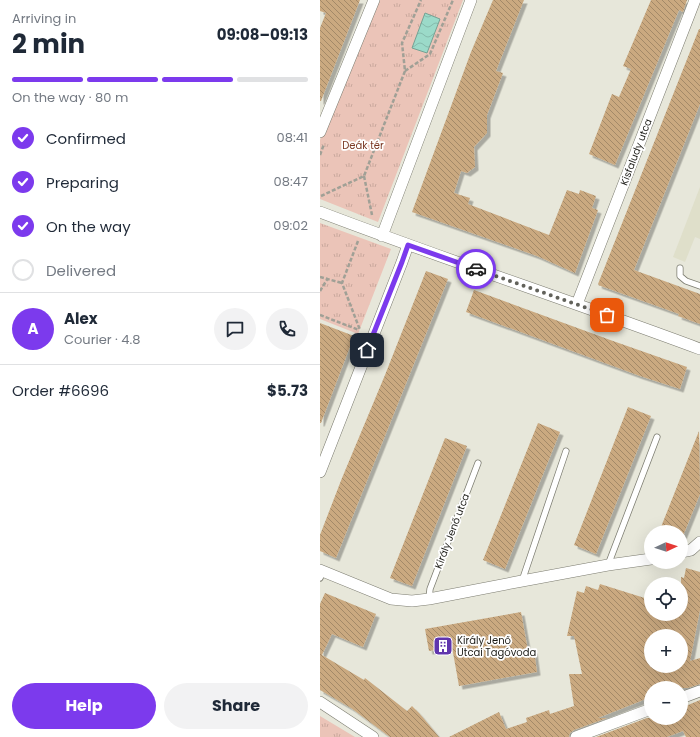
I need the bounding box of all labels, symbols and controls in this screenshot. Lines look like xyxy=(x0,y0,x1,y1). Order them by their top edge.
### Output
text: Arriving in xyxy=(12,9,76,28)
text: 09:08–09:13 xyxy=(217,24,308,45)
text: 2 min xyxy=(12,26,85,62)
text: On the way · 80 m xyxy=(12,88,128,107)
street label: Kisfaludy utca xyxy=(616,116,656,188)
icon: check xyxy=(12,127,34,149)
text: Confirmed xyxy=(46,128,126,149)
text: 08:41 xyxy=(277,128,308,147)
park label: Deák tér xyxy=(342,138,384,153)
icon: check xyxy=(12,171,34,193)
text: Preparing xyxy=(46,172,119,193)
text: 08:47 xyxy=(274,172,308,191)
icon: check xyxy=(12,215,34,237)
text: On the way xyxy=(46,216,131,237)
text: 09:02 xyxy=(273,216,308,235)
courier xyxy=(456,249,496,289)
icon: car xyxy=(465,258,487,280)
text: Delivered xyxy=(46,260,116,281)
pin xyxy=(590,298,624,332)
icon: bag xyxy=(596,304,618,326)
text: Alex xyxy=(64,308,98,329)
button: chat xyxy=(214,308,256,350)
button: phone xyxy=(266,308,308,350)
text: A xyxy=(27,318,39,339)
text: Courier · 4.8 xyxy=(64,330,140,349)
pin xyxy=(350,333,384,367)
icon: home xyxy=(356,339,378,361)
text: Order #6696 xyxy=(12,380,109,401)
text: $5.73 xyxy=(267,380,308,401)
street label: Király Jenő utca xyxy=(431,491,473,571)
north arrow xyxy=(644,525,688,569)
map controls xyxy=(644,525,688,725)
button: locate xyxy=(644,577,688,621)
button: + xyxy=(644,629,688,673)
place label: Király Jenő Utcai Tagóvoda xyxy=(457,633,536,660)
building icon: Király Jenő Utcai Tagóvoda xyxy=(432,635,454,657)
button: − xyxy=(644,681,688,725)
button: Help xyxy=(12,683,156,729)
button: Share xyxy=(164,683,308,729)

